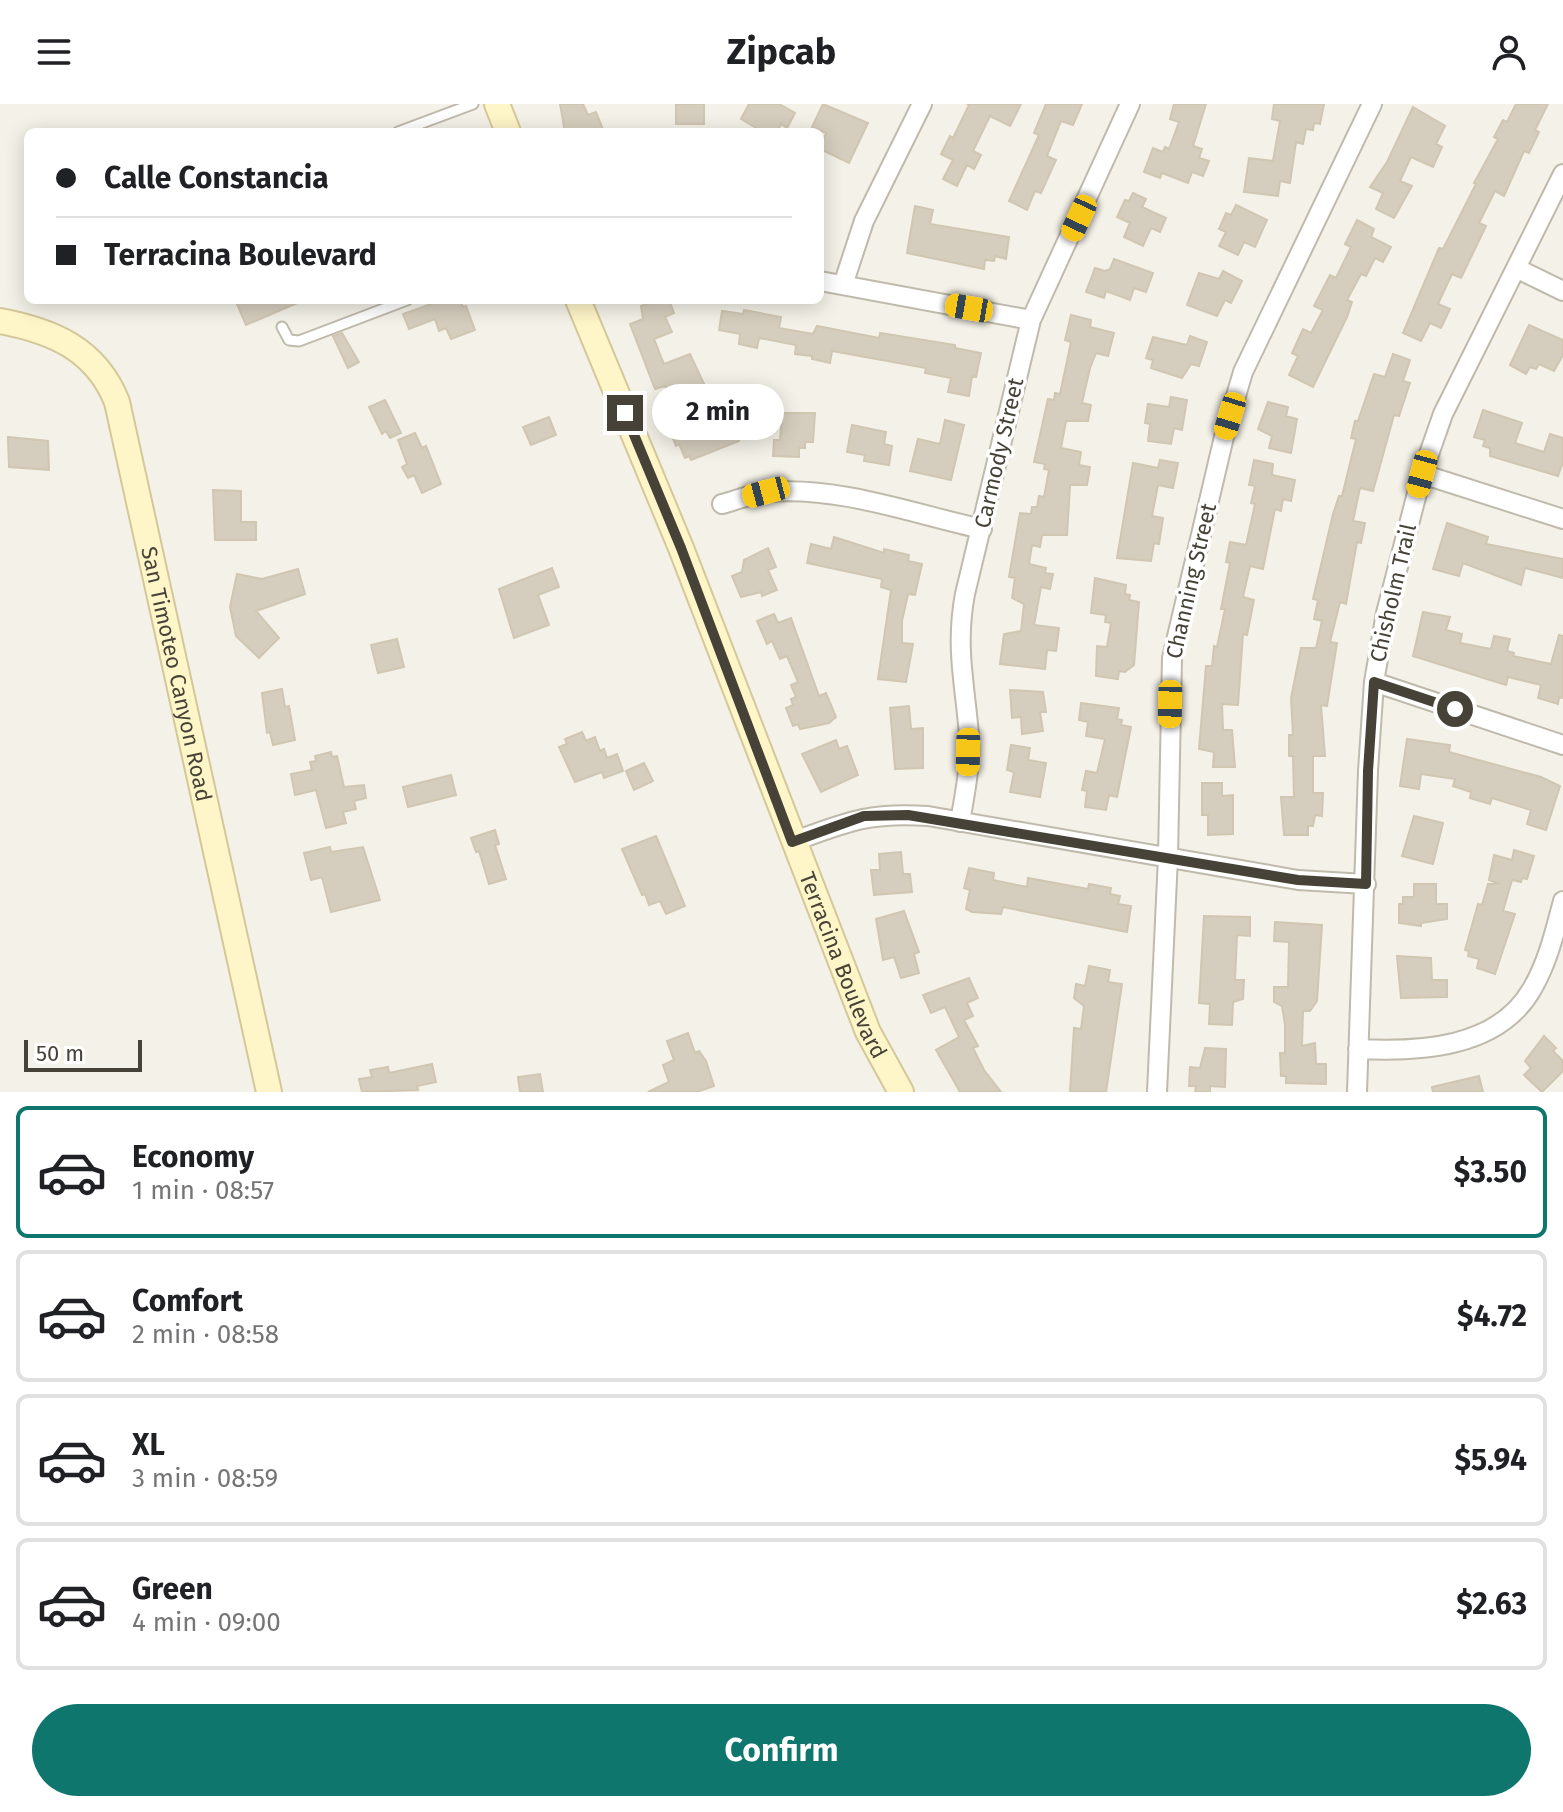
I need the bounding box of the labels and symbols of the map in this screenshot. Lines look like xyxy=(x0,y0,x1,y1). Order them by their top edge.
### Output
car xyxy=(1058,191,1100,245)
car xyxy=(943,292,995,324)
street label: Carmody Street xyxy=(969,375,1029,531)
callout: 2 min xyxy=(653,385,785,441)
car xyxy=(1212,390,1248,442)
route end xyxy=(607,395,643,431)
car xyxy=(1404,448,1440,500)
car xyxy=(740,474,792,510)
street label: Channing Street xyxy=(1160,501,1222,661)
street label: Chisholm Trail xyxy=(1364,521,1422,665)
street label: San Timoteo Canyon Road xyxy=(136,544,218,804)
car xyxy=(1158,680,1182,728)
route start xyxy=(1437,691,1473,727)
car xyxy=(956,728,980,776)
street label: Terracina Boulevard xyxy=(794,868,893,1063)
scale bar xyxy=(24,1036,142,1072)

